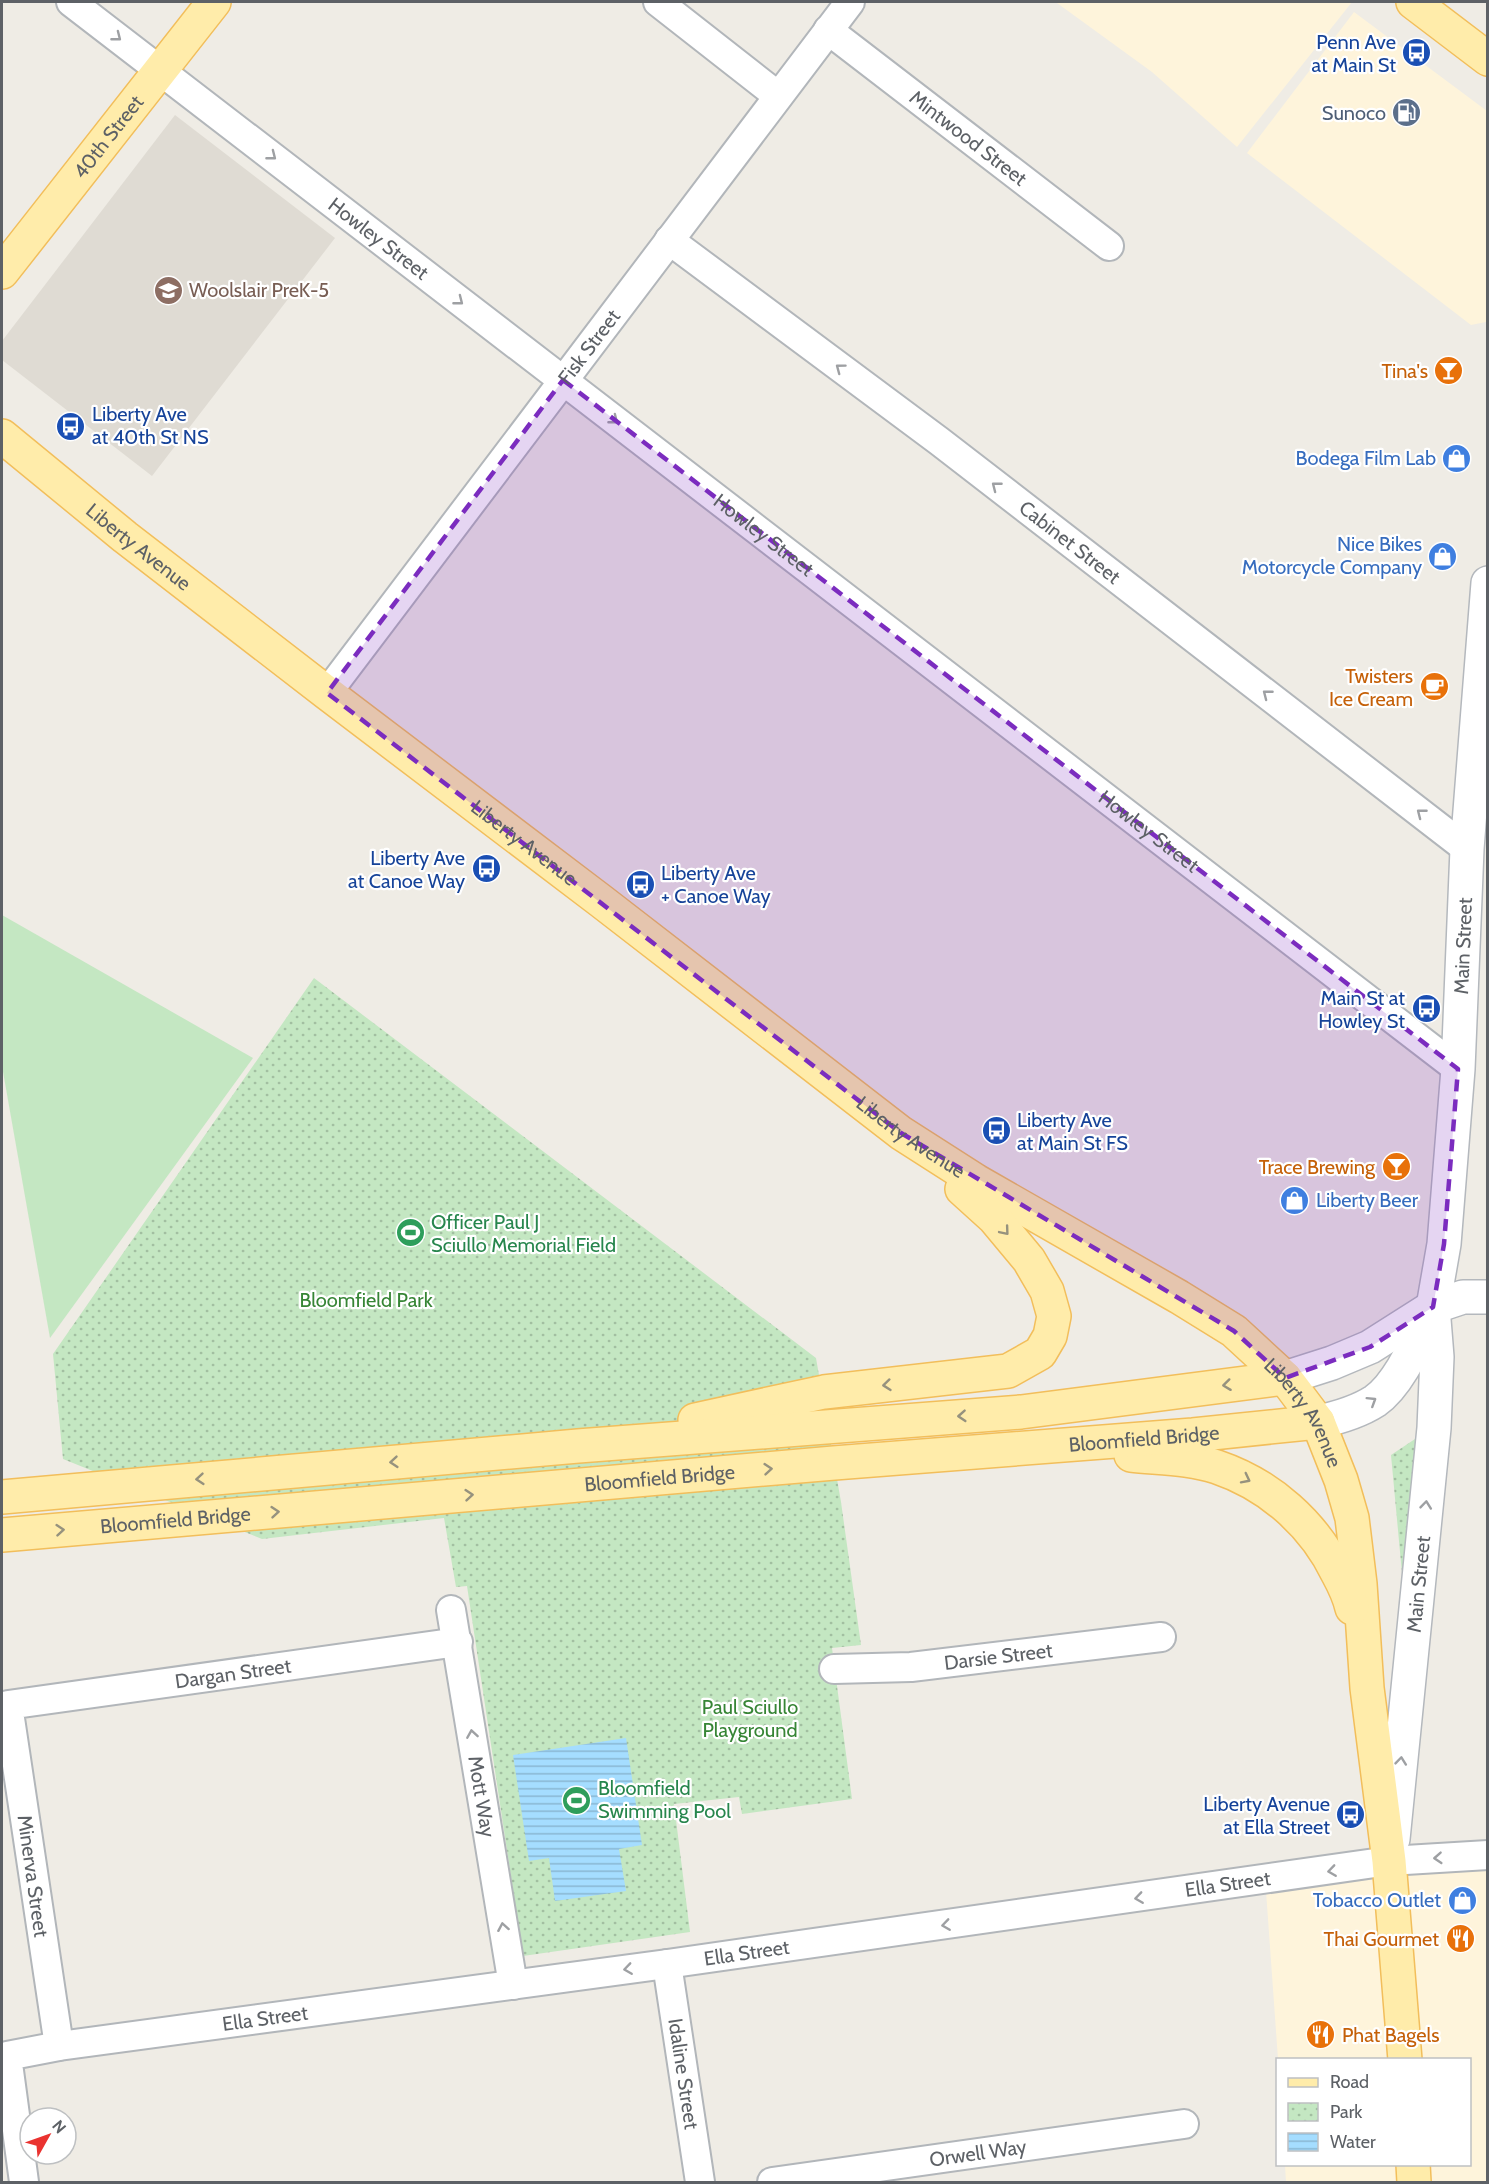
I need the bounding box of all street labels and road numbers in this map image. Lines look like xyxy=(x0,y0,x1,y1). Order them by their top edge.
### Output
street label: Mintwood Street xyxy=(905,85,1032,191)
street label: 40th Street xyxy=(68,90,148,183)
street label: Howley Street xyxy=(324,192,434,285)
street label: Fisk Street xyxy=(553,305,625,389)
street label: Howley Street xyxy=(709,489,819,581)
street label: Cabinet Street xyxy=(1014,496,1125,589)
street label: Liberty Avenue xyxy=(81,498,196,596)
street label: Howley Street xyxy=(1094,785,1204,878)
street label: Liberty Avenue xyxy=(466,795,582,891)
street label: Main Street xyxy=(1449,897,1477,995)
street label: Liberty Avenue xyxy=(852,1091,970,1183)
street label: Liberty Avenue xyxy=(1259,1353,1347,1471)
street label: Bloomfield Bridge xyxy=(1068,1420,1220,1457)
street label: Bloomfield Bridge xyxy=(583,1460,736,1497)
street label: Bloomfield Bridge xyxy=(99,1502,252,1538)
street label: Main Street xyxy=(1402,1535,1435,1634)
street label: Darsie Street xyxy=(943,1638,1054,1675)
street label: Dargan Street xyxy=(173,1653,293,1693)
street label: Mott Way xyxy=(463,1754,500,1839)
street label: Minerva Street xyxy=(13,1813,53,1939)
street label: Ella Street xyxy=(1183,1866,1272,1902)
street label: Ella Street xyxy=(702,1935,791,1971)
street label: Ella Street xyxy=(221,2001,310,2036)
street label: Idaline Street xyxy=(663,2017,704,2131)
street label: Orwell Way xyxy=(928,2134,1028,2172)

